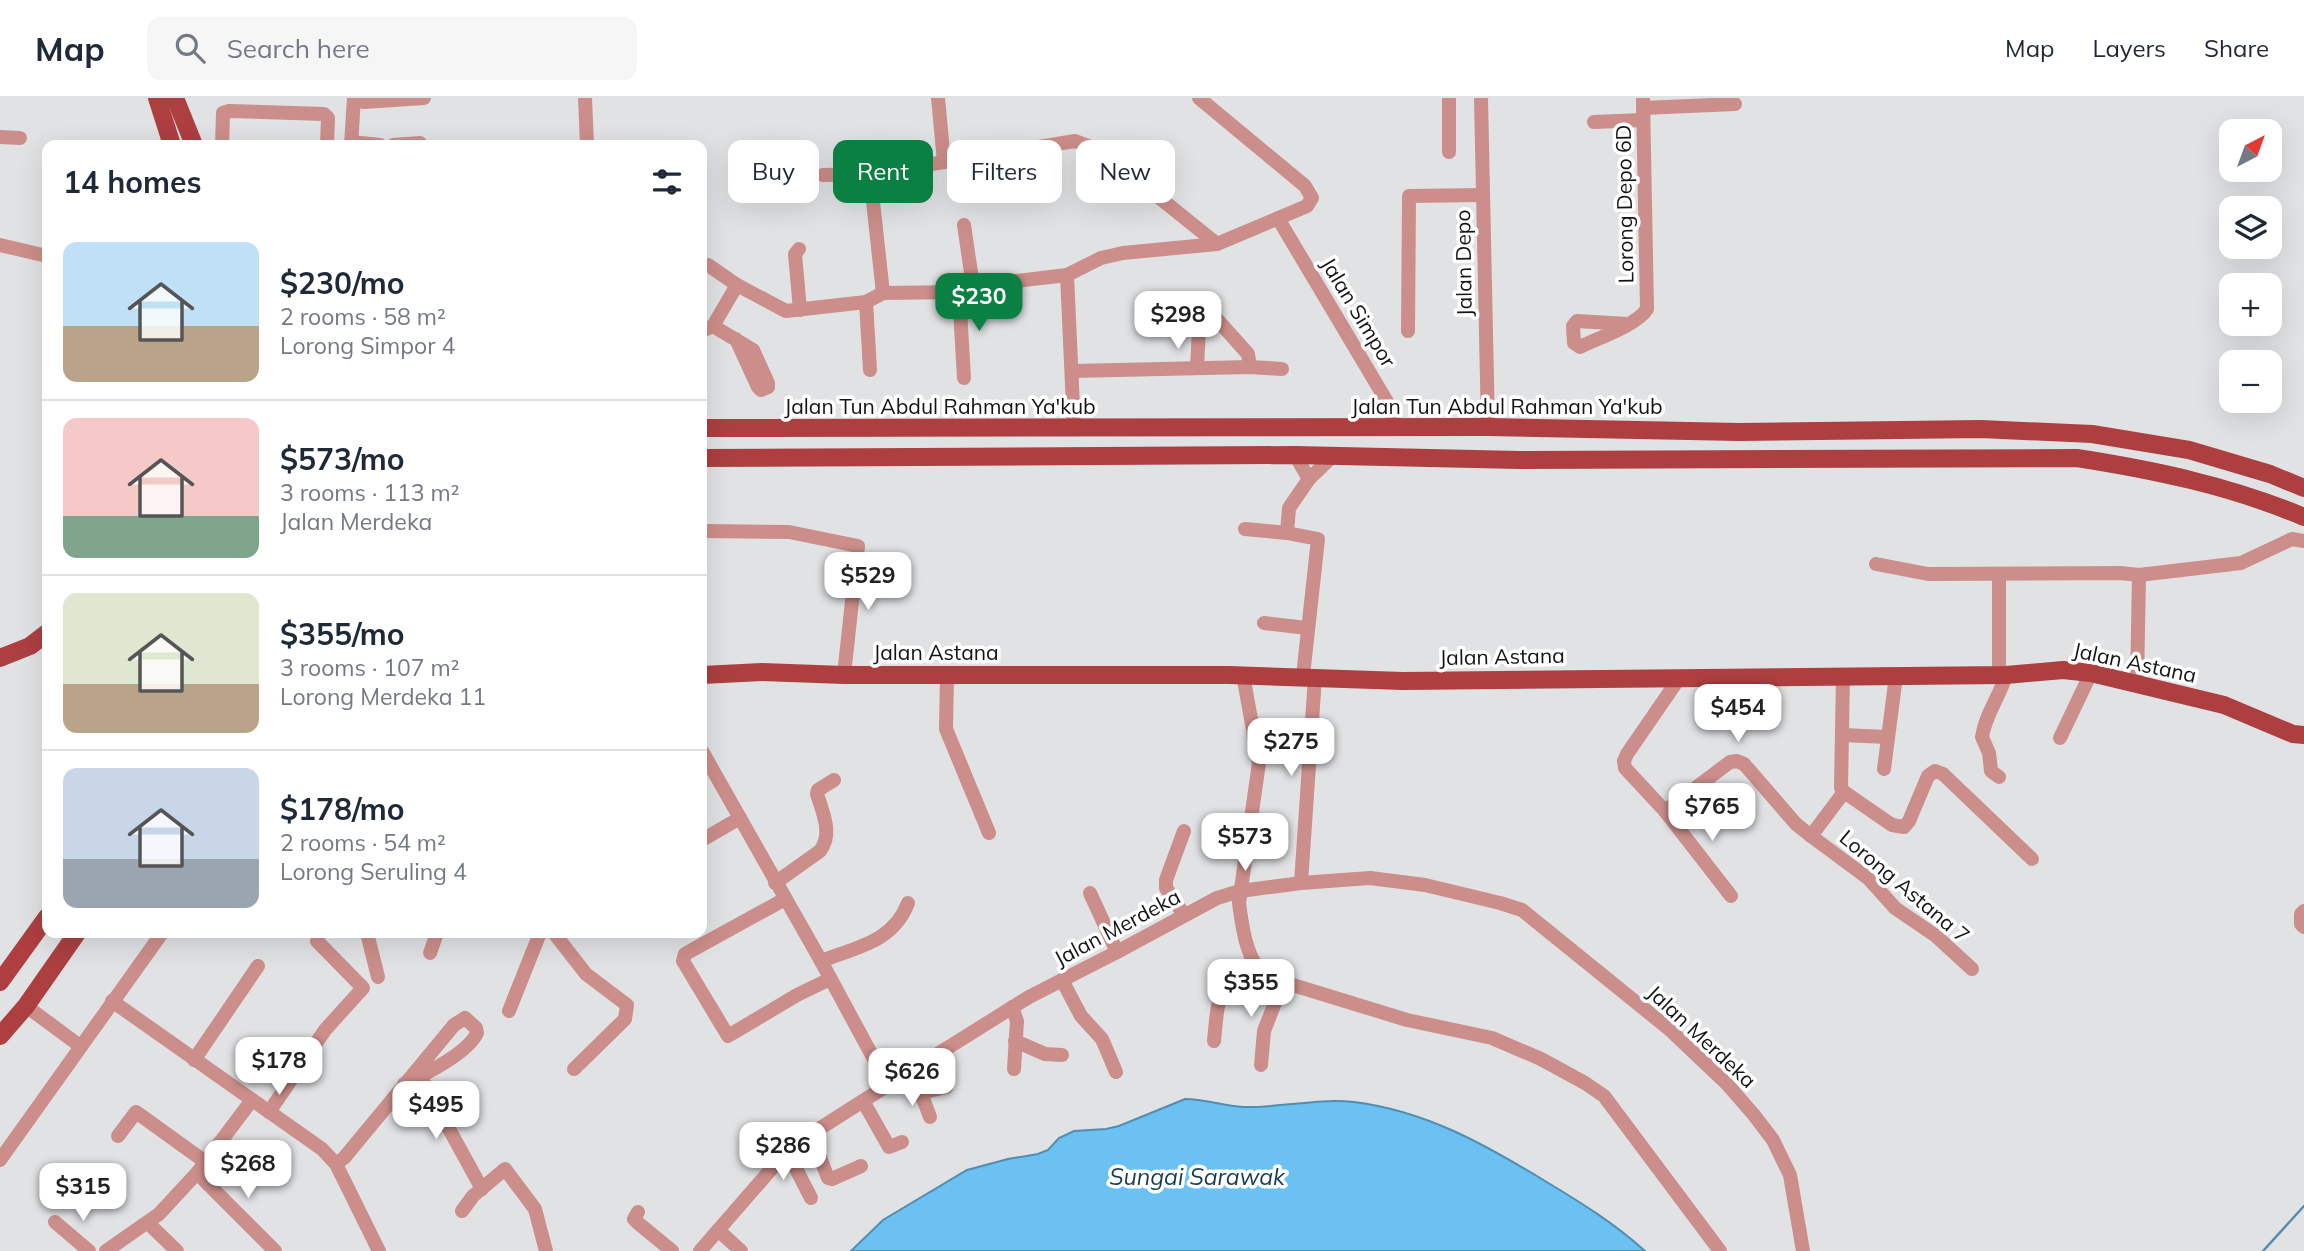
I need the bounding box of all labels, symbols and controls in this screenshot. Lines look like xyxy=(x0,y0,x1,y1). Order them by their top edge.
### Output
search box xyxy=(147,17,637,80)
text: Map xyxy=(35,28,105,69)
icon: search xyxy=(171,29,209,67)
text: Search here xyxy=(227,32,370,65)
text: Map xyxy=(2005,33,2054,63)
text: Layers xyxy=(2092,33,2166,63)
text: Share xyxy=(2204,33,2269,63)
north arrow xyxy=(2219,119,2282,182)
map controls xyxy=(2219,119,2282,413)
street label: Lorong Depo 6D xyxy=(1610,124,1638,284)
chip: Buy xyxy=(728,140,819,203)
chip: Rent xyxy=(833,140,933,203)
chip: Filters xyxy=(947,140,1062,203)
chip: New xyxy=(1076,140,1175,203)
text: 14 homes xyxy=(63,163,202,201)
icon: filters xyxy=(648,163,686,201)
button: layers xyxy=(2219,196,2282,259)
street label: Jalan Depo xyxy=(1449,209,1477,317)
street label: Jalan Simpor xyxy=(1316,252,1402,372)
text: $230/mo xyxy=(280,264,404,302)
icon: home xyxy=(119,270,203,354)
button: + xyxy=(2219,273,2282,336)
pin: $230 xyxy=(938,274,1020,333)
text: $230 xyxy=(951,281,1007,310)
pin: $298 xyxy=(1137,292,1219,351)
text: $298 xyxy=(1150,299,1206,328)
text: 2 rooms · 58 m² xyxy=(280,302,446,331)
text: Lorong Simpor 4 xyxy=(280,331,455,360)
button: − xyxy=(2219,350,2282,413)
street label: Jalan Tun Abdul Rahman Ya'kub xyxy=(784,393,1096,419)
street label: Jalan Tun Abdul Rahman Ya'kub xyxy=(1351,393,1663,419)
text: $573/mo xyxy=(280,440,404,478)
icon: home xyxy=(119,446,203,530)
text: 3 rooms · 113 m² xyxy=(280,478,460,507)
text: Jalan Merdeka xyxy=(280,507,432,536)
pin: $529 xyxy=(827,552,909,612)
text: $529 xyxy=(840,560,896,589)
text: $355/mo xyxy=(280,615,404,653)
icon: home xyxy=(119,621,203,705)
street label: Jalan Astana xyxy=(2071,636,2199,688)
street label: Jalan Astana xyxy=(873,639,999,665)
street label: Jalan Astana xyxy=(1439,642,1565,670)
text: 3 rooms · 107 m² xyxy=(280,653,460,682)
text: Lorong Merdeka 11 xyxy=(280,682,486,711)
pin: $454 xyxy=(1697,684,1779,744)
text: $454 xyxy=(1710,692,1766,721)
pin: $275 xyxy=(1250,718,1332,778)
text: $275 xyxy=(1263,726,1319,755)
pin: $765 xyxy=(1671,784,1753,843)
text: $178/mo xyxy=(280,790,404,828)
text: $765 xyxy=(1684,791,1740,820)
icon: home xyxy=(119,796,203,880)
pin: $573 xyxy=(1204,814,1286,873)
text: $573 xyxy=(1217,821,1273,850)
street label: Lorong Astana 7 xyxy=(1835,824,1975,948)
text: 2 rooms · 54 m² xyxy=(280,828,446,857)
text: Lorong Seruling 4 xyxy=(280,857,467,886)
street label: Jalan Merdeka xyxy=(1049,883,1185,971)
pin: $355 xyxy=(1210,960,1292,1019)
text: $355 xyxy=(1223,967,1279,996)
street label: Jalan Merdeka xyxy=(1642,979,1762,1093)
pin: $178 xyxy=(238,1038,320,1097)
text: $178 xyxy=(251,1045,307,1074)
pin: $626 xyxy=(871,1048,953,1108)
text: $626 xyxy=(884,1056,940,1085)
pin: $495 xyxy=(395,1082,477,1141)
text: $495 xyxy=(408,1089,464,1118)
pin: $286 xyxy=(742,1122,824,1182)
text: $286 xyxy=(755,1130,811,1159)
pin: $268 xyxy=(207,1140,289,1200)
text: $268 xyxy=(220,1148,276,1177)
water label: Sungai Sarawak xyxy=(1109,1162,1286,1191)
pin: $315 xyxy=(42,1164,124,1223)
text: $315 xyxy=(55,1171,111,1200)

